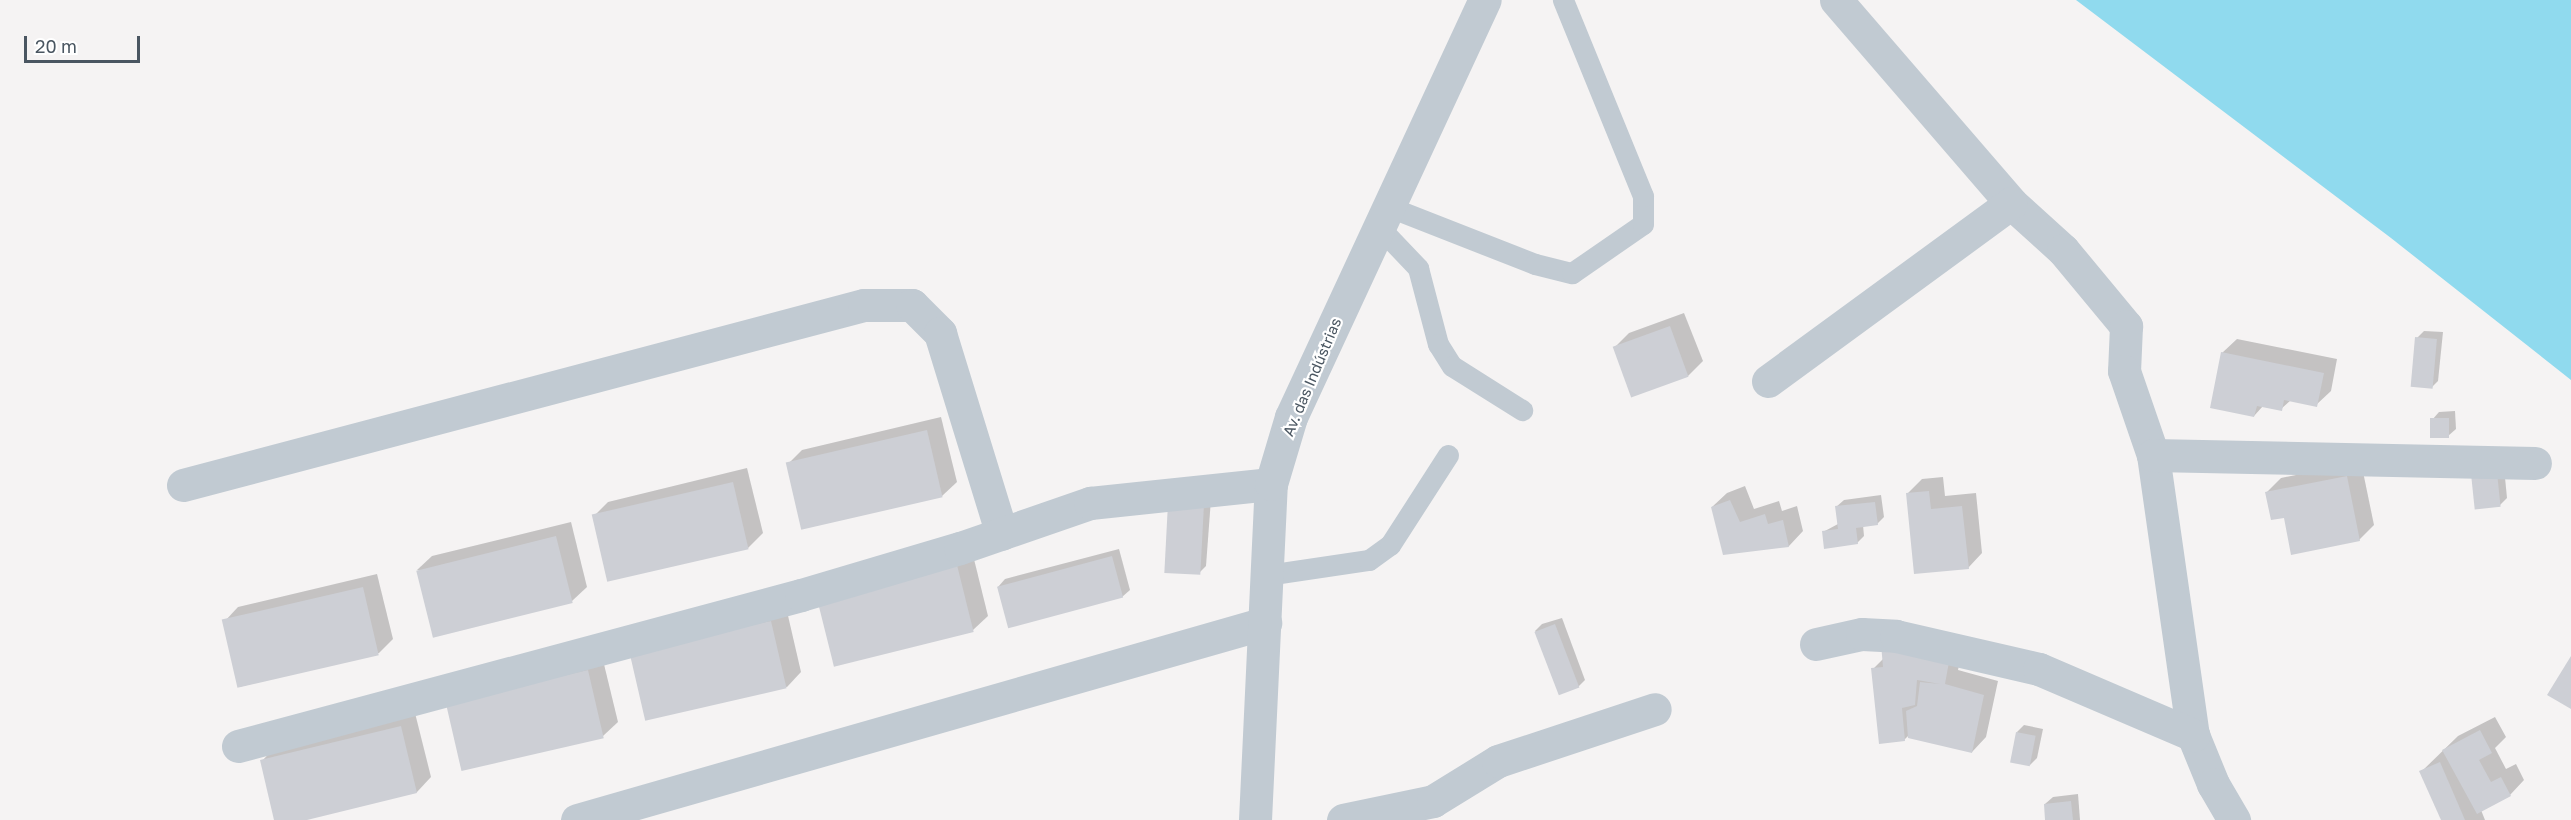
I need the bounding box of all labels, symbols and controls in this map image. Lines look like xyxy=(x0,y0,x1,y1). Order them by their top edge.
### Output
scale bar xyxy=(27,24,142,62)
text: 20 m xyxy=(35,35,77,57)
street label: Av. das Indústrias xyxy=(1279,315,1345,439)

